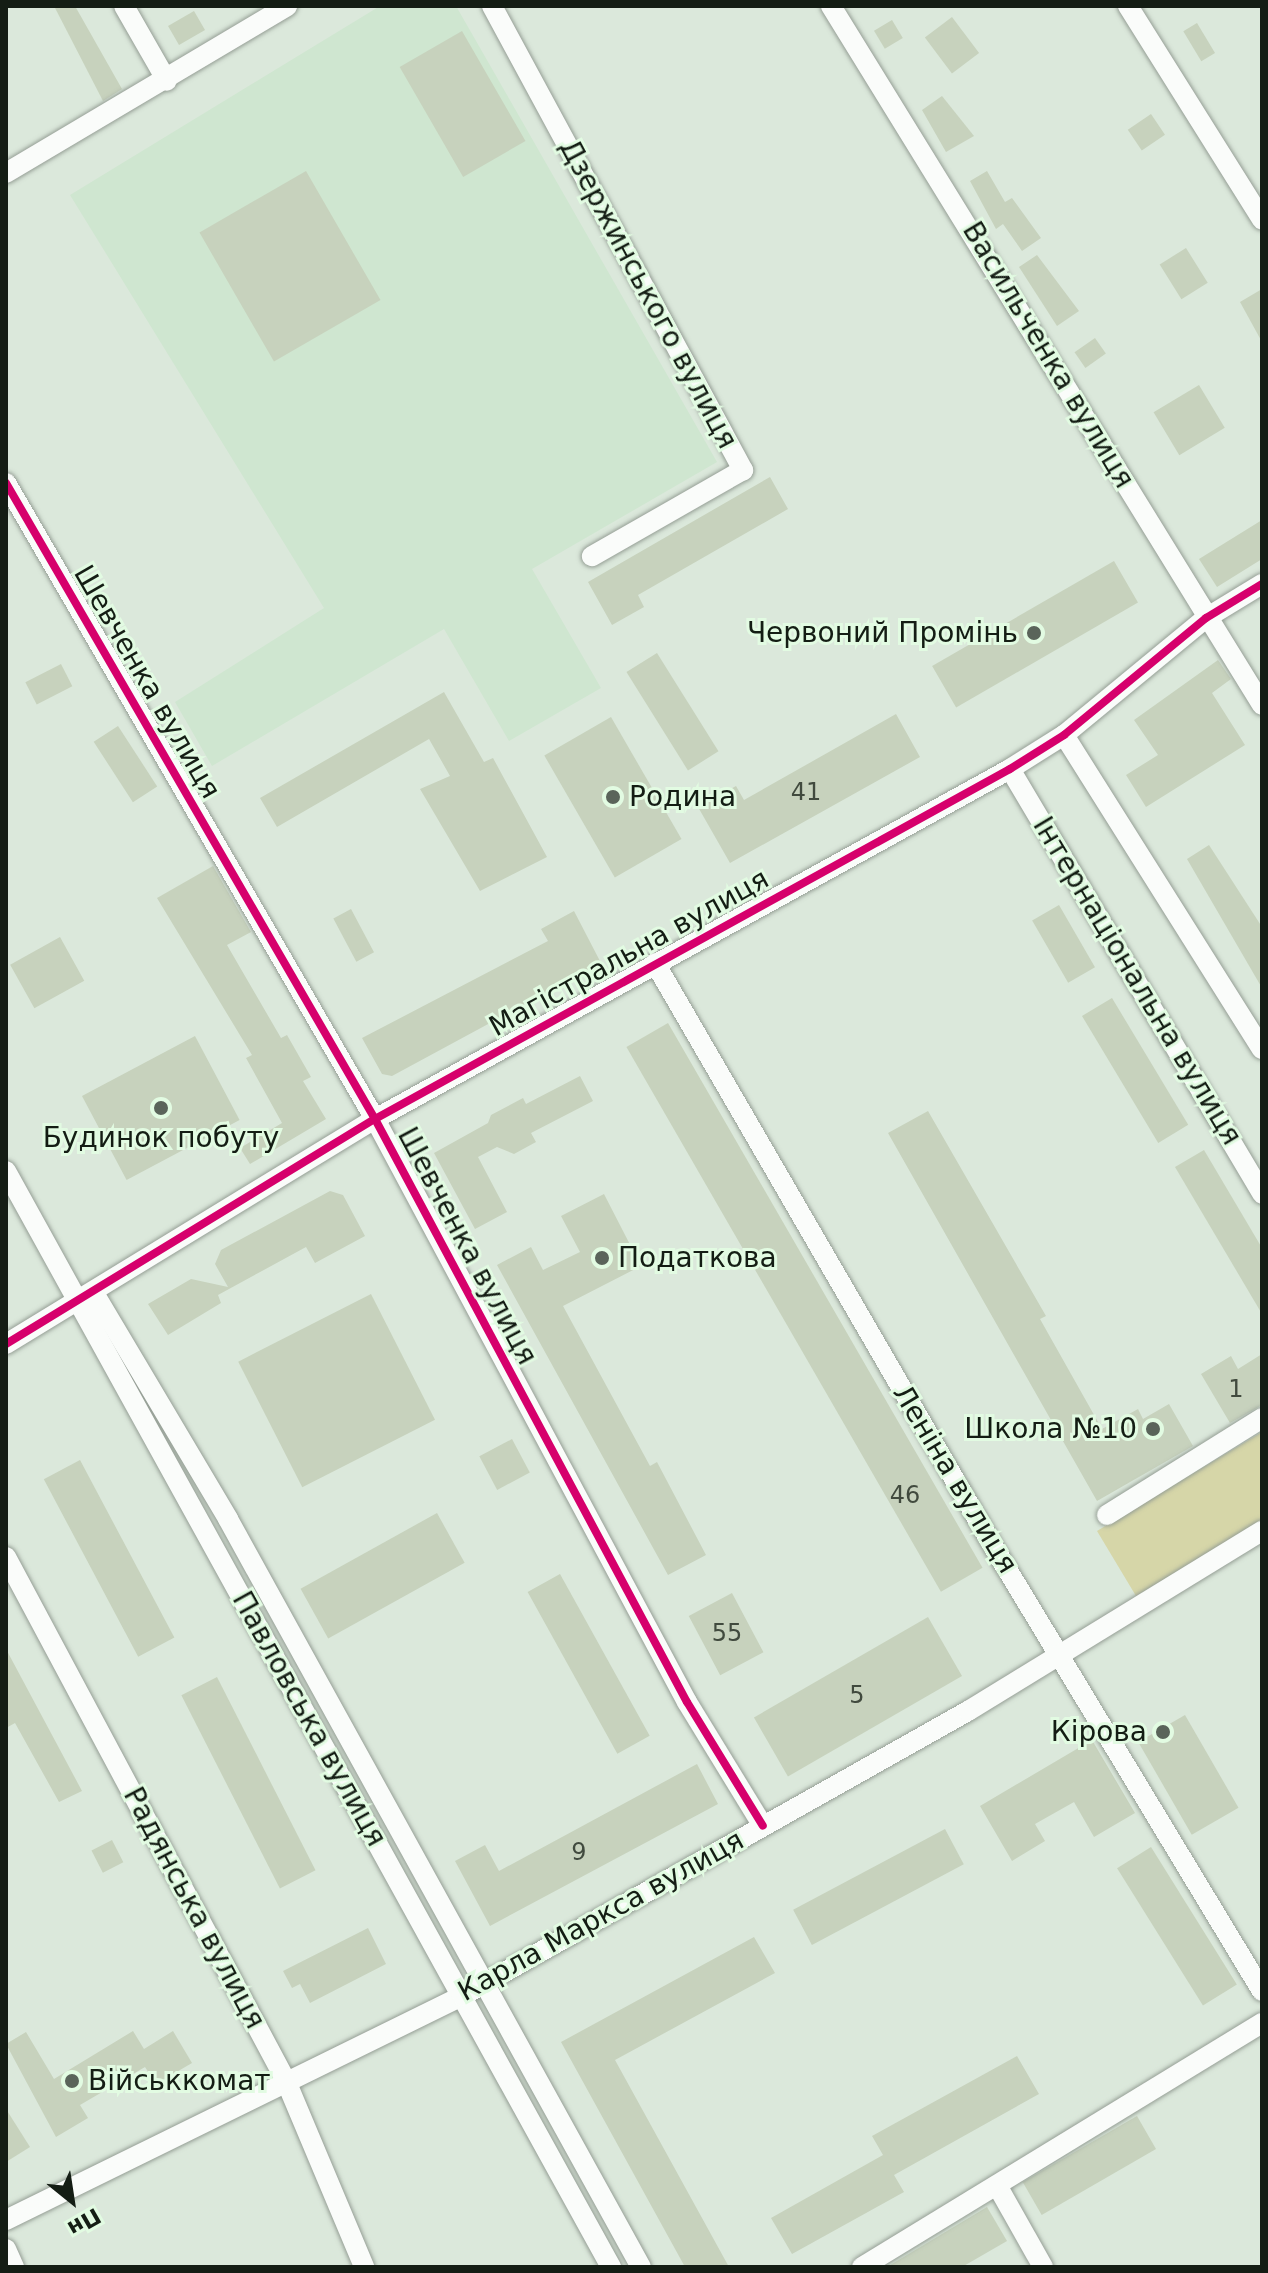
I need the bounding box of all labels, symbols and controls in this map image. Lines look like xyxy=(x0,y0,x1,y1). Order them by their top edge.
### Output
street label: Дзержинського вулиця xyxy=(552,134,744,454)
street label: Васильченка вулиця xyxy=(955,216,1141,494)
street label: Шевченка вулиця xyxy=(67,559,227,805)
place label: Червоний Промінь xyxy=(747,616,1018,650)
marker: Червоний Промінь xyxy=(1025,624,1043,642)
house number: 41 xyxy=(791,779,821,807)
place label: Родина xyxy=(629,780,736,814)
marker: Родина xyxy=(604,788,622,806)
street label: Інтернаціональна вулиця xyxy=(1026,811,1248,1151)
street label: Магістральна вулиця xyxy=(483,862,775,1044)
marker: Будинок побуту xyxy=(152,1099,170,1117)
place label: Будинок побуту xyxy=(43,1121,279,1155)
street label: Шевченка вулиця xyxy=(390,1122,544,1370)
place label: Податкова xyxy=(618,1241,777,1275)
marker: Податкова xyxy=(593,1249,611,1267)
house number: 1 xyxy=(1228,1376,1244,1404)
street label: Леніна вулиця xyxy=(886,1379,1024,1579)
place label: Школа №10 xyxy=(964,1412,1137,1446)
marker: Школа №10 xyxy=(1144,1420,1162,1438)
house number: 46 xyxy=(890,1482,920,1510)
street label: Павловська вулиця xyxy=(225,1586,393,1852)
house number: 55 xyxy=(712,1620,742,1648)
house number: 5 xyxy=(849,1682,865,1710)
place label: Кірова xyxy=(1051,1715,1147,1749)
marker: Кірова xyxy=(1154,1723,1172,1741)
street label: Радянська вулиця xyxy=(116,1782,272,2034)
street label: Карла Маркса вулиця xyxy=(452,1823,750,2009)
house number: 9 xyxy=(571,1839,587,1867)
place label: Військкомат xyxy=(88,2064,271,2098)
marker: Військкомат xyxy=(63,2072,81,2090)
north arrow xyxy=(32,2161,112,2241)
text: Пн xyxy=(63,2203,105,2241)

